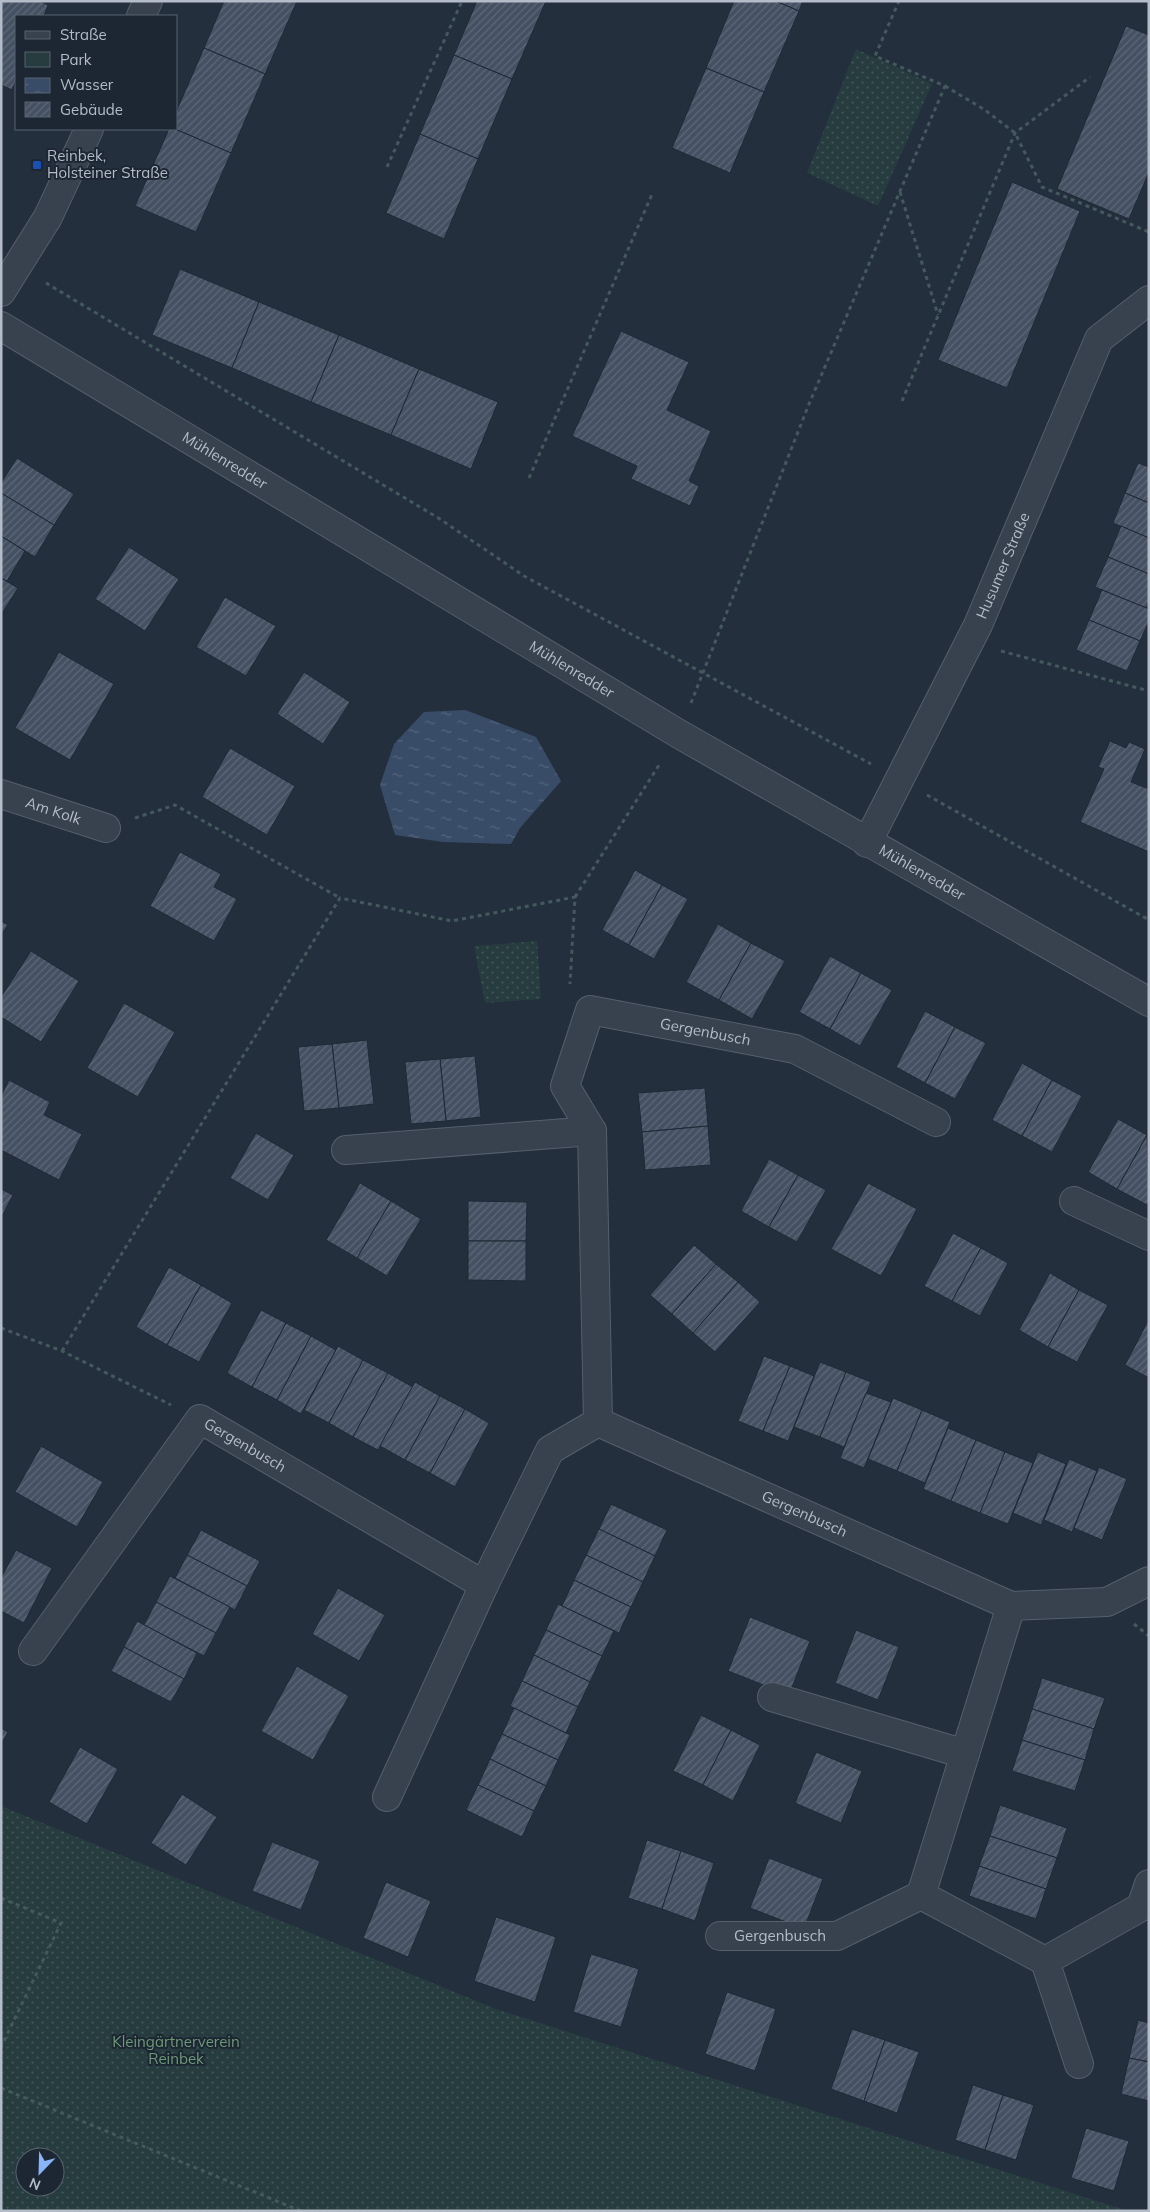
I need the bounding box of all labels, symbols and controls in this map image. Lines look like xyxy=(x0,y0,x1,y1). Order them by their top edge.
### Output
legend xyxy=(15,15,178,130)
text: Straße xyxy=(60,25,107,44)
text: Park xyxy=(60,50,92,69)
text: Wasser xyxy=(60,75,114,94)
text: Gebäude xyxy=(60,100,123,119)
place label: Reinbek, Holsteiner Straße xyxy=(47,146,168,182)
marker: Reinbek, Holsteiner Straße xyxy=(31,159,43,171)
street label: Mühlenredder xyxy=(179,427,271,493)
street label: Husumer Straße xyxy=(972,509,1034,622)
street label: Mühlenredder xyxy=(526,636,618,702)
street label: Am Kolk xyxy=(23,793,84,828)
street label: Mühlenredder xyxy=(876,840,969,904)
street label: Gergenbusch xyxy=(659,1014,752,1049)
street label: Gergenbusch xyxy=(201,1413,290,1476)
street label: Gergenbusch xyxy=(759,1486,850,1541)
street label: Gergenbusch xyxy=(734,1926,826,1945)
park label: Kleingärtnerverein Reinbek xyxy=(112,2032,240,2068)
north arrow xyxy=(15,2147,65,2197)
text: N xyxy=(27,2174,43,2194)

